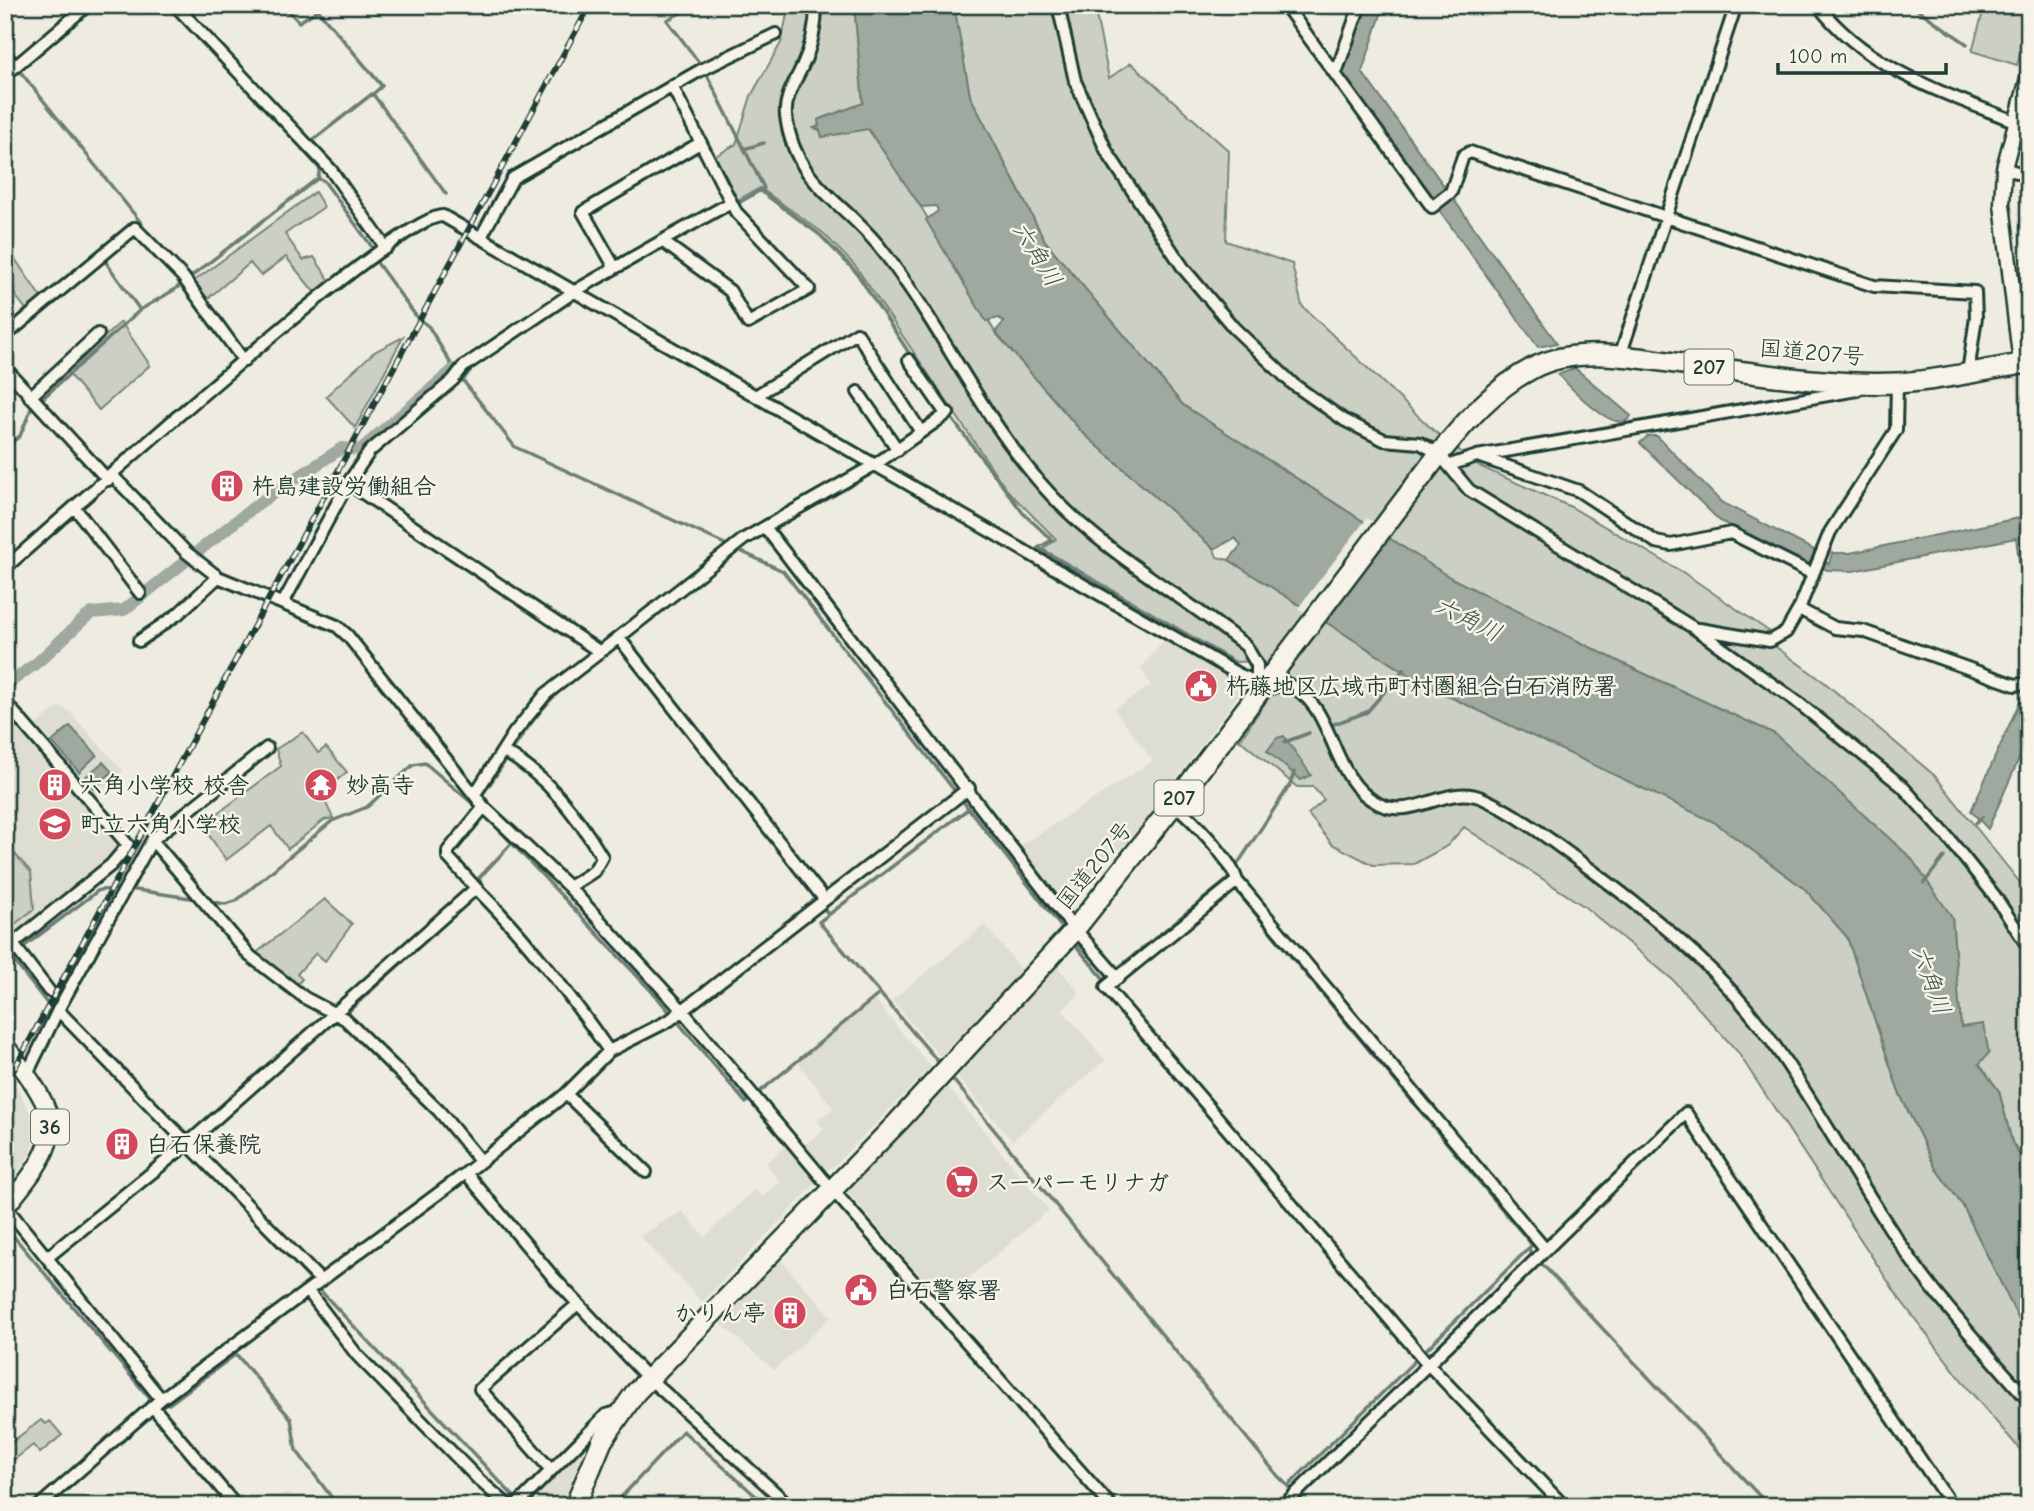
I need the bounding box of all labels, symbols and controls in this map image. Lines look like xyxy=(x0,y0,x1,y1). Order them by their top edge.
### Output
scale bar xyxy=(1778,32,1946,76)
text: 100 m xyxy=(1789,44,1847,68)
water label: 六角川 xyxy=(1006,216,1068,292)
street label: 国道207号 xyxy=(1758,334,1866,371)
road number: 207 xyxy=(1684,350,1734,384)
building icon: 杵島建設労働組合 xyxy=(208,467,246,505)
place label: 杵島建設労働組合 xyxy=(252,473,436,500)
water label: 六角川 xyxy=(1430,591,1506,647)
public building icon: 杵藤地区広域市町村圏組合白石消防署 xyxy=(1182,667,1220,705)
place label: 杵藤地区広域市町村圏組合白石消防署 xyxy=(1226,673,1617,700)
building icon: 六角小学校 校舎 xyxy=(36,766,74,804)
temple icon: 妙高寺 xyxy=(302,766,340,804)
place label: 六角小学校 校舎 xyxy=(80,772,249,799)
place label: 妙高寺 xyxy=(346,772,415,799)
road number: 207 xyxy=(1154,780,1204,816)
school or university icon: 町立六角小学校 xyxy=(36,805,74,843)
place label: 町立六角小学校 xyxy=(80,811,241,838)
street label: 国道207号 xyxy=(1051,816,1138,915)
water label: 六角川 xyxy=(1906,941,1956,1019)
road number: 36 xyxy=(31,1110,69,1144)
building icon: 白石保養院 xyxy=(103,1125,141,1163)
place label: 白石保養院 xyxy=(146,1131,261,1158)
supermarket icon: スーパーモリナガ xyxy=(943,1163,981,1201)
place label: スーパーモリナガ xyxy=(986,1169,1169,1196)
public building icon: 白石警察署 xyxy=(842,1271,880,1309)
place label: 白石警察署 xyxy=(886,1277,1001,1304)
building icon: かりん亭 xyxy=(771,1294,809,1332)
place label: かりん亭 xyxy=(674,1300,766,1327)

